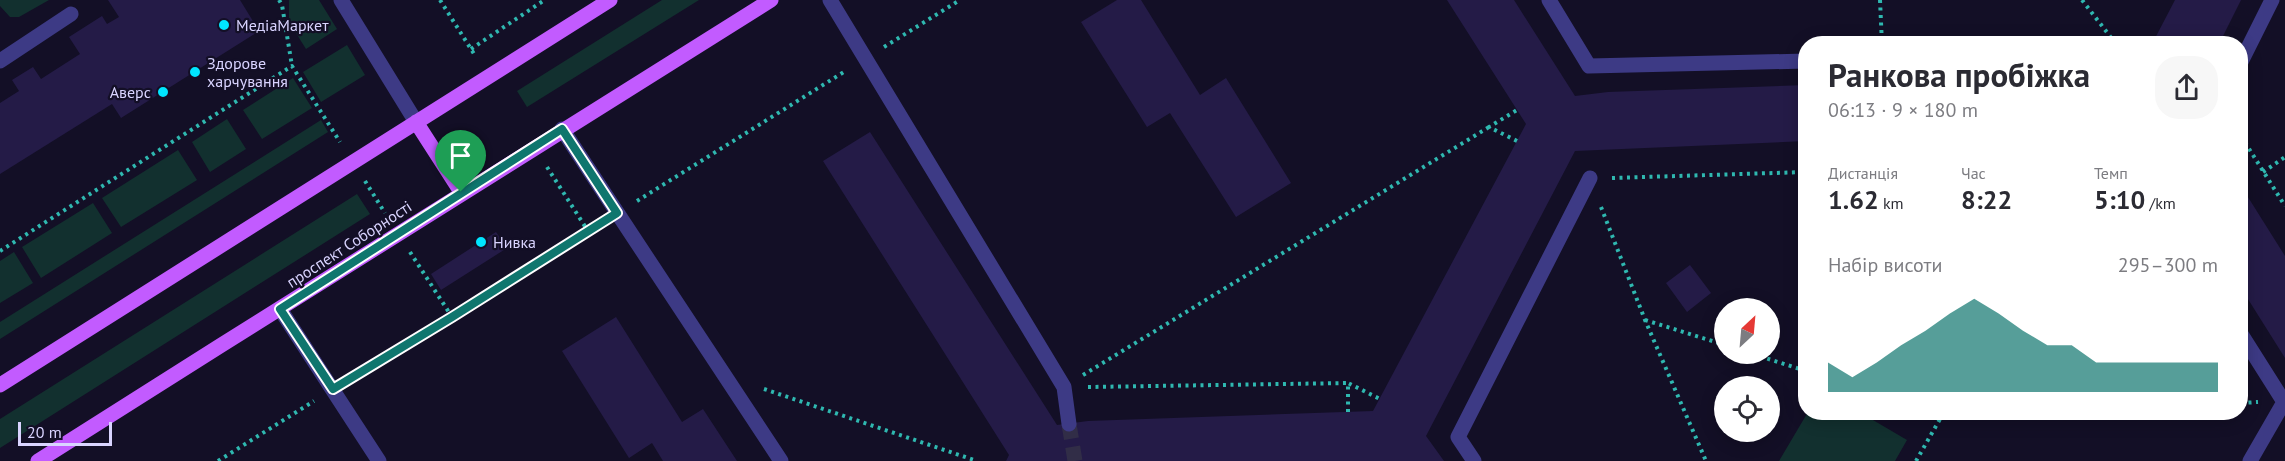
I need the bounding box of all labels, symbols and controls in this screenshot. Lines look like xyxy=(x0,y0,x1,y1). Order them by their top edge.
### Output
place label: МедіаМаркет xyxy=(236,15,329,35)
marker: МедіаМаркет xyxy=(217,18,231,32)
place label: Здорове харчування xyxy=(207,53,288,91)
text: Ранкова пробіжка xyxy=(1828,53,2090,96)
button: share xyxy=(2155,56,2218,119)
marker: Здорове харчування xyxy=(188,65,202,79)
place label: Аверс xyxy=(110,82,151,102)
marker: Аверс xyxy=(156,85,170,99)
text: 06:13 · 9 × 180 m xyxy=(1828,97,1978,123)
pin xyxy=(435,130,486,192)
icon: arrive xyxy=(444,139,477,172)
text: Дистанція xyxy=(1828,163,1898,183)
text: Час xyxy=(1961,163,1986,183)
text: Темп xyxy=(2094,163,2128,183)
text: 1.62 xyxy=(1828,183,1879,216)
text: 8:22 xyxy=(1961,183,2012,216)
text: 5:10 xyxy=(2094,183,2145,216)
text: km xyxy=(1879,193,1904,213)
text: /km xyxy=(2145,193,2176,213)
street label: проспект Соборності xyxy=(283,196,415,292)
place label: Нивка xyxy=(493,232,536,252)
marker: Нивка xyxy=(474,235,488,249)
text: Набір висоти xyxy=(1828,252,1942,278)
text: 295–300 m xyxy=(2118,252,2218,278)
north arrow xyxy=(1714,298,1780,364)
map controls xyxy=(1714,298,1780,442)
button: locate xyxy=(1714,376,1780,442)
scale bar xyxy=(18,419,112,446)
text: 20 m xyxy=(27,422,62,442)

